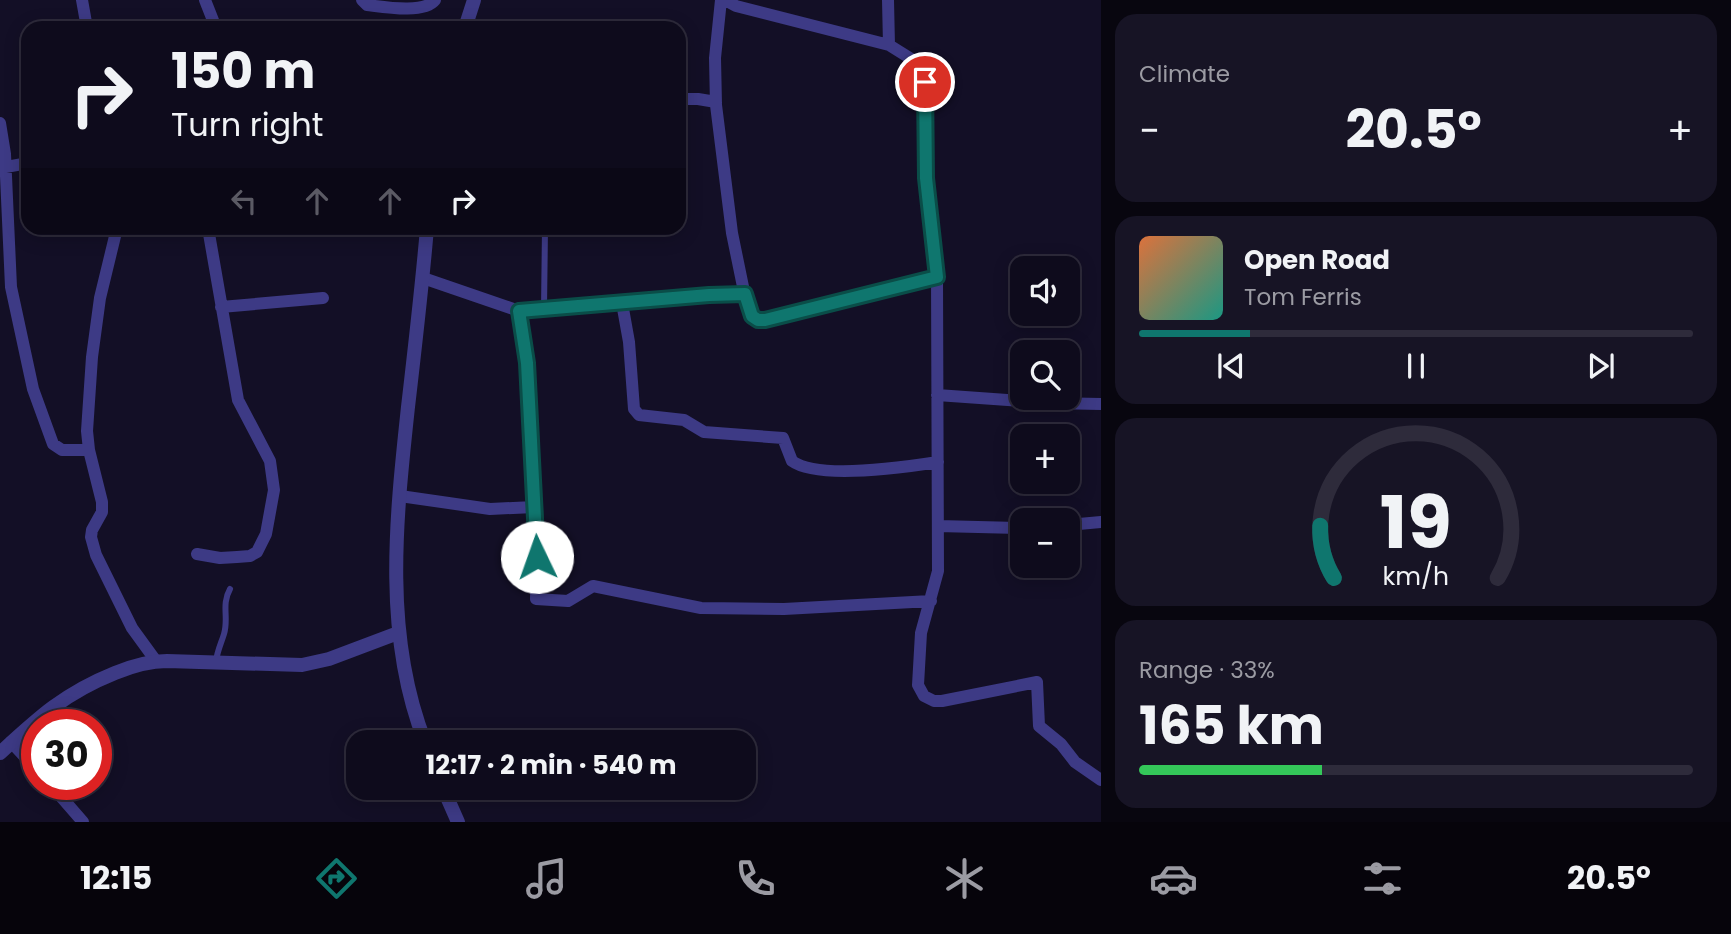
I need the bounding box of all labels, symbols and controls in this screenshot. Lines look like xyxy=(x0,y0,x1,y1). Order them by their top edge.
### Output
text: 150 m xyxy=(171,37,316,105)
icon: right xyxy=(56,49,147,140)
pin xyxy=(895,52,955,112)
text: Climate xyxy=(1139,58,1230,90)
icon: arrive xyxy=(906,63,944,101)
text: 20.5° xyxy=(1345,93,1482,166)
text: Turn right xyxy=(171,102,323,147)
text: − xyxy=(1139,104,1160,157)
text: + xyxy=(1667,104,1693,157)
icon: left xyxy=(225,182,263,220)
icon: ahead xyxy=(298,182,336,220)
icon: ahead xyxy=(371,182,409,220)
icon: right xyxy=(444,182,482,220)
text: Open Road xyxy=(1244,242,1390,278)
map controls xyxy=(1010,256,1080,578)
button: sound xyxy=(1010,256,1080,326)
text: Tom Ferris xyxy=(1244,281,1362,313)
button: search xyxy=(1010,340,1080,410)
icon: previous xyxy=(1212,347,1250,385)
icon: pause xyxy=(1397,347,1435,385)
icon: next xyxy=(1582,347,1620,385)
button: + xyxy=(1010,424,1080,494)
text: 19 xyxy=(1380,472,1452,573)
button: − xyxy=(1010,508,1080,578)
position arrow xyxy=(500,520,574,594)
text: km/h xyxy=(1383,559,1449,594)
text: Range · 33% xyxy=(1139,654,1275,686)
text: 165 km xyxy=(1139,689,1324,762)
speed limit sign: 30 xyxy=(21,709,112,800)
text: 12:17 · 2 min · 540 m xyxy=(426,747,676,783)
icon: directions xyxy=(312,854,361,903)
icon: music xyxy=(522,854,571,903)
icon: phone xyxy=(731,854,780,903)
icon: climate xyxy=(940,854,989,903)
icon: car xyxy=(1149,854,1198,903)
icon: filters xyxy=(1358,854,1407,903)
text: 12:15 xyxy=(80,855,152,900)
text: 20.5° xyxy=(1567,855,1651,900)

